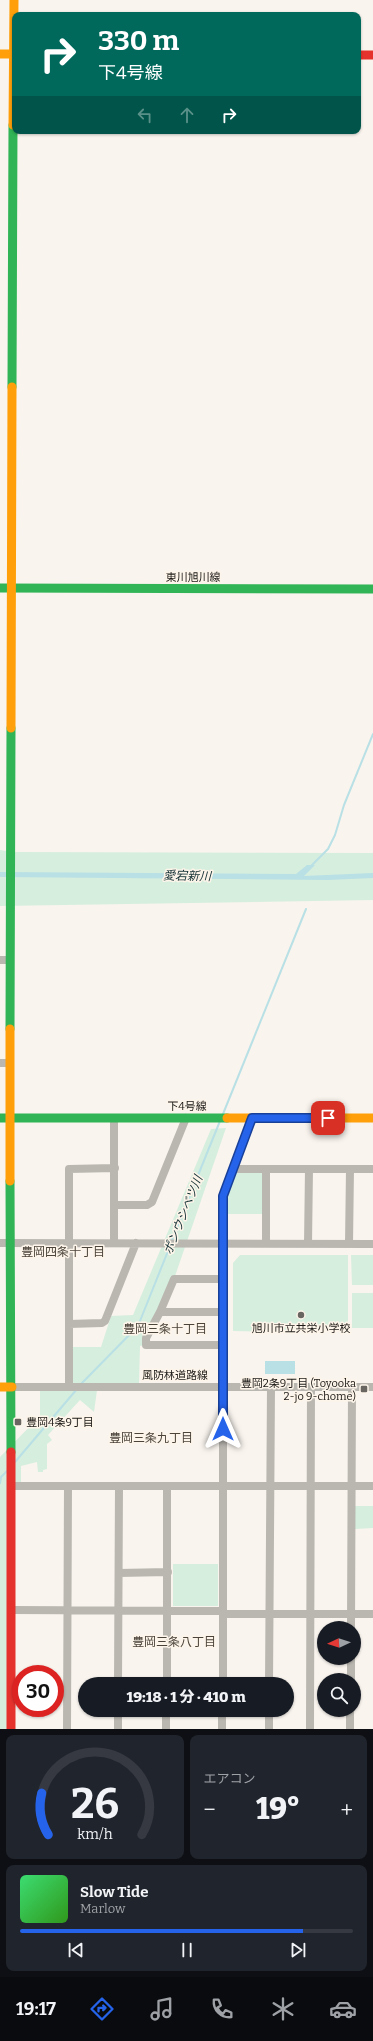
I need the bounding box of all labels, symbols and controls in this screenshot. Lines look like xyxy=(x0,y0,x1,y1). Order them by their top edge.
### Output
text: 330 m xyxy=(98,24,179,57)
icon: right xyxy=(32,28,84,80)
text: 下4号線 xyxy=(98,62,163,84)
icon: left xyxy=(134,104,156,126)
icon: ahead xyxy=(176,104,198,126)
icon: right xyxy=(218,104,240,126)
street label: 東川旭川線 xyxy=(166,571,221,584)
water label: 愛宕新川 xyxy=(163,869,213,883)
street label: 下4号線 xyxy=(167,1100,207,1113)
pin xyxy=(311,1101,345,1135)
icon: arrive xyxy=(317,1107,339,1129)
water label: ポンウシベツ川 xyxy=(161,1172,206,1257)
district label: 豊岡四条十丁目 xyxy=(21,1245,105,1259)
marker: 旭川市立共栄小学校 xyxy=(296,1310,306,1320)
district label: 豊岡三条十丁目 xyxy=(123,1322,207,1336)
place label: 旭川市立共栄小学校 xyxy=(252,1322,351,1335)
street label: 風防林道路線 xyxy=(142,1369,208,1382)
place label: 豊岡2条9丁目 (Toyooka 2-jo 9-chome) xyxy=(241,1377,356,1403)
marker: 豊岡2条9丁目 (Toyooka 2-jo 9-chome) xyxy=(359,1384,369,1394)
position arrow xyxy=(202,1408,244,1450)
place label: 豊岡4条9丁目 xyxy=(26,1416,94,1429)
marker: 豊岡4条9丁目 xyxy=(13,1417,23,1427)
district label: 豊岡三条九丁目 xyxy=(109,1431,193,1445)
north arrow xyxy=(317,1621,361,1665)
map controls xyxy=(317,1621,361,1717)
district label: 豊岡三条八丁目 xyxy=(132,1635,216,1649)
speed limit sign: 30 xyxy=(12,1665,64,1717)
button: search xyxy=(317,1673,361,1717)
text: 19:18 · 1 分 · 410 m xyxy=(127,1688,245,1706)
text: エアコン xyxy=(204,1771,256,1786)
text: 26 xyxy=(71,1779,119,1829)
text: 19° xyxy=(256,1791,300,1827)
text: − xyxy=(204,1796,216,1823)
text: + xyxy=(340,1796,353,1823)
text: km/h xyxy=(77,1826,113,1843)
text: Slow Tide xyxy=(80,1883,148,1901)
text: Marlow xyxy=(80,1901,125,1916)
icon: previous xyxy=(65,1939,87,1961)
icon: pause xyxy=(176,1939,198,1961)
icon: next xyxy=(287,1939,309,1961)
icon: directions xyxy=(88,1995,116,2023)
icon: music xyxy=(148,1995,176,2023)
icon: phone xyxy=(208,1995,236,2023)
icon: climate xyxy=(269,1995,297,2023)
icon: car xyxy=(329,1995,357,2023)
text: 19:17 xyxy=(16,1998,56,2020)

